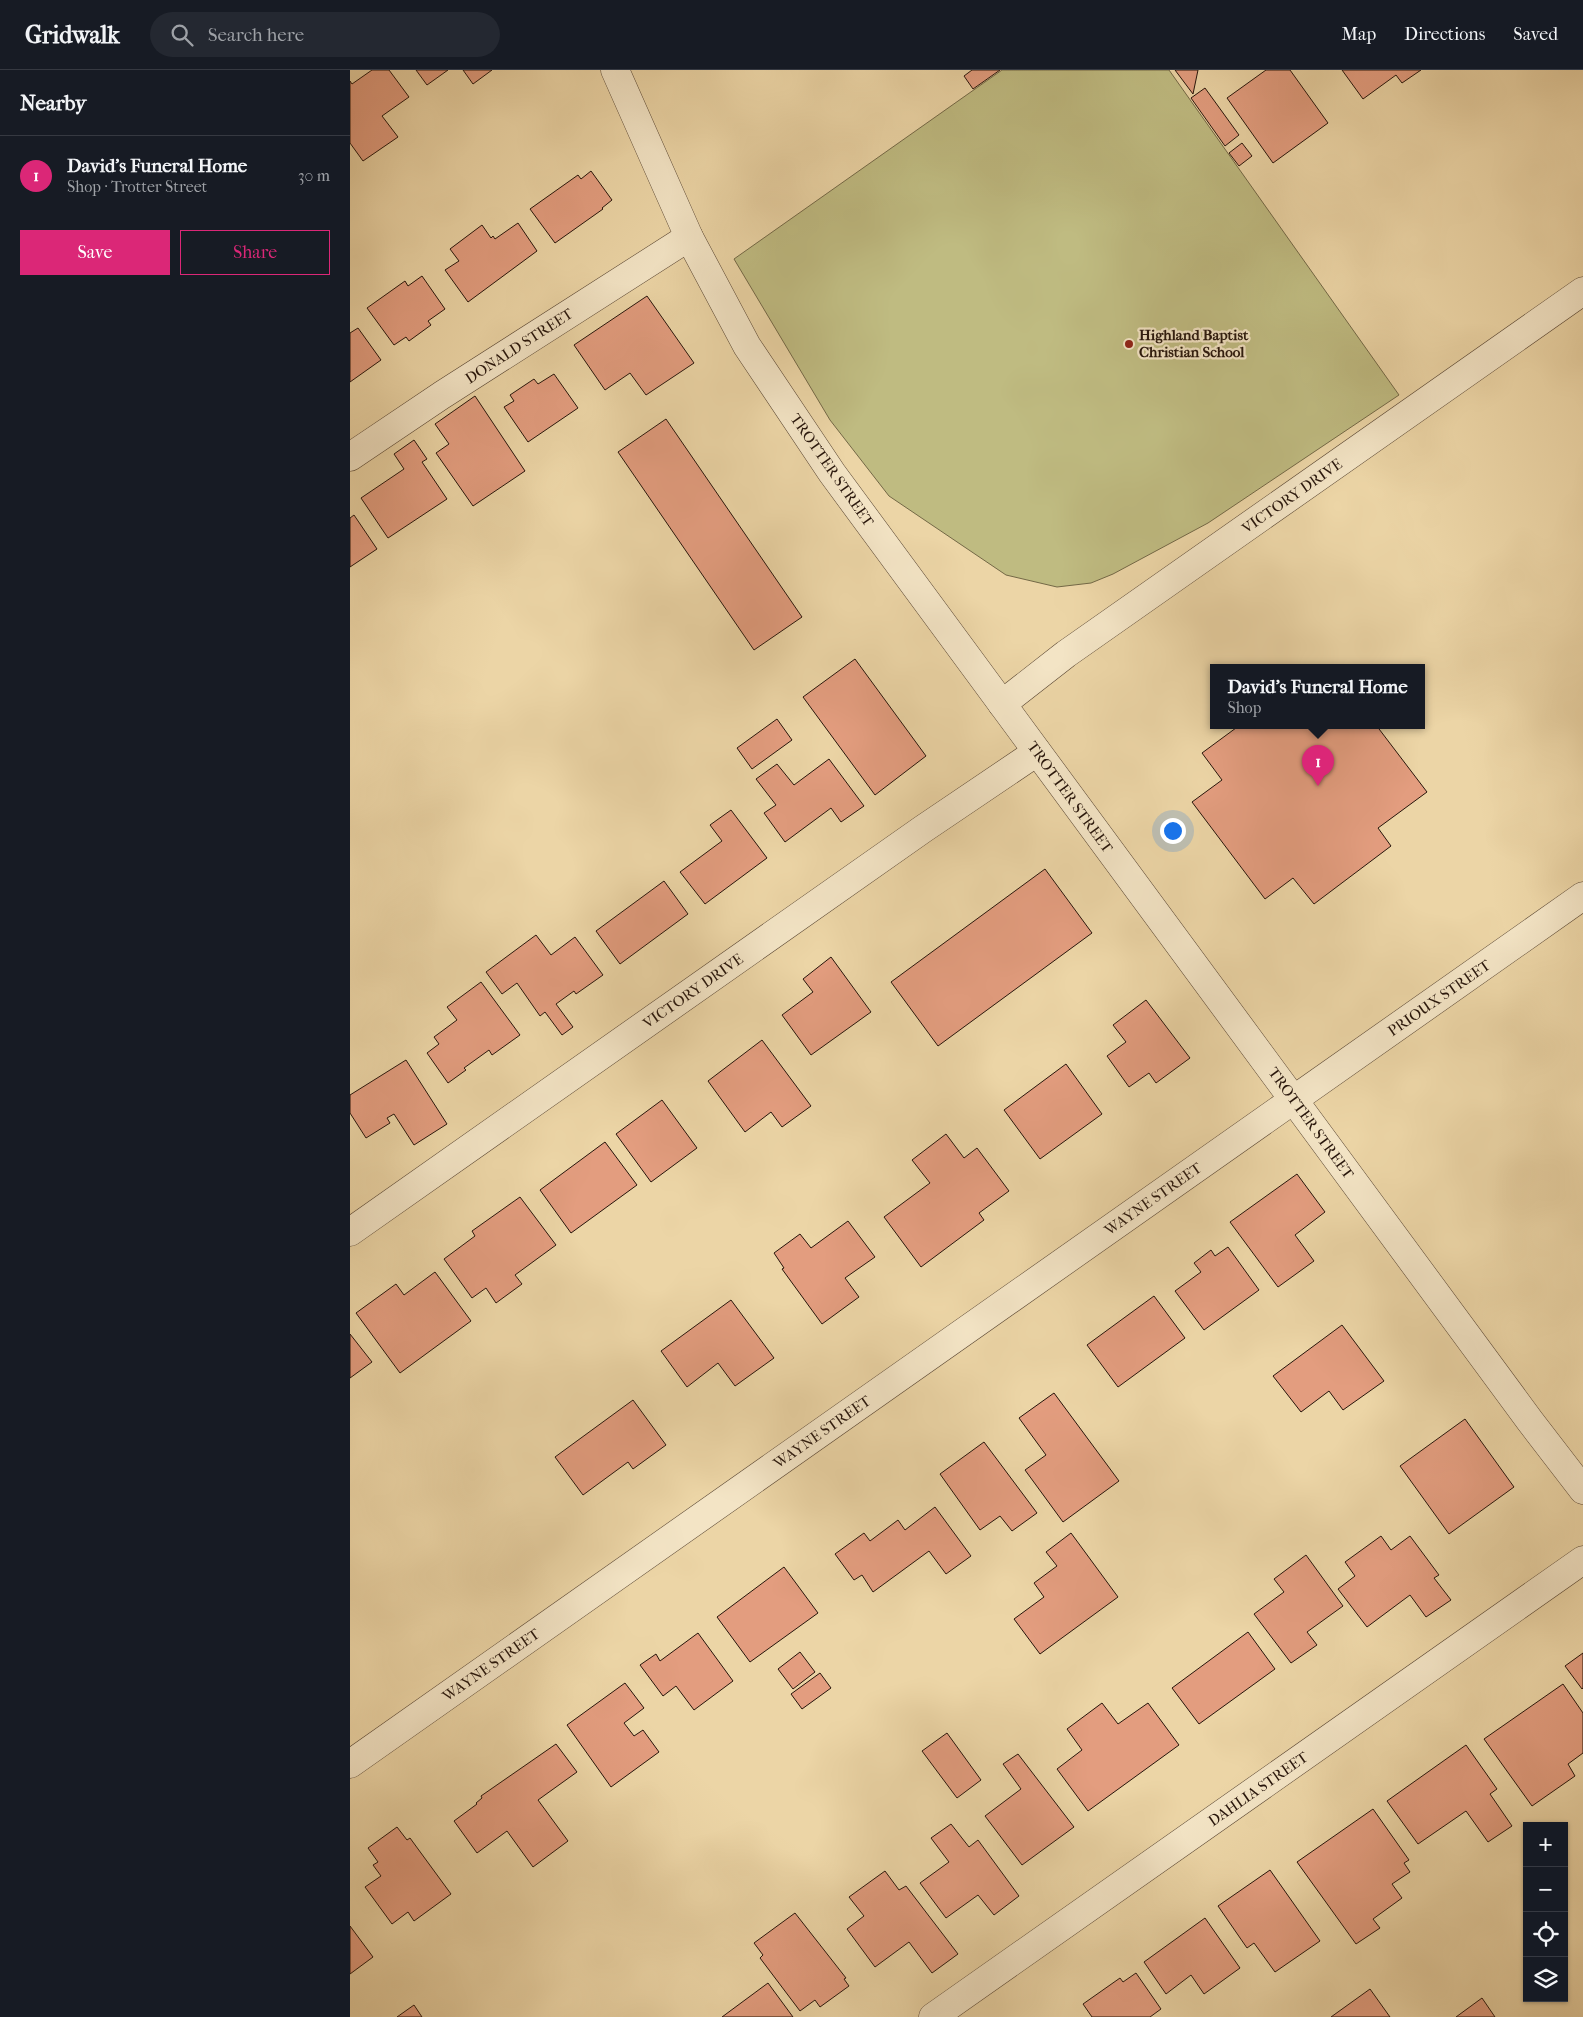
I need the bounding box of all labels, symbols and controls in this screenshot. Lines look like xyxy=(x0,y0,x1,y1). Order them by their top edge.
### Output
search box xyxy=(150,12,500,57)
text: Gridwalk xyxy=(25,21,120,49)
icon: search xyxy=(168,21,196,49)
text: Search here xyxy=(208,24,304,46)
text: Map xyxy=(1342,24,1376,45)
text: Directions xyxy=(1404,24,1485,45)
text: Saved xyxy=(1513,24,1558,45)
text: Nearby xyxy=(20,91,86,115)
text: David's Funeral Home xyxy=(67,155,247,177)
text: 1 xyxy=(33,166,39,185)
text: 30 m xyxy=(298,166,330,185)
text: Shop · Trotter Street xyxy=(67,177,207,196)
button: Save xyxy=(20,230,170,275)
button: Share xyxy=(180,230,330,275)
street label: DONALD STREET xyxy=(462,304,577,388)
place label: Highland Baptist Christian School xyxy=(1139,326,1249,361)
marker: Highland Baptist Christian School xyxy=(1123,338,1135,350)
street label: TROTTER STREET xyxy=(786,410,878,531)
street label: VICTORY DRIVE xyxy=(1238,455,1345,538)
popup xyxy=(1210,664,1425,729)
text: David's Funeral Home xyxy=(1227,676,1408,698)
text: Shop xyxy=(1227,698,1261,717)
street label: TROTTER STREET xyxy=(1024,738,1117,857)
pin: 1 xyxy=(1302,745,1334,786)
your location xyxy=(1160,818,1186,844)
street label: VICTORY DRIVE xyxy=(639,950,746,1033)
street label: PRIOUX STREET xyxy=(1384,955,1494,1040)
street label: TROTTER STREET xyxy=(1265,1064,1358,1183)
street label: WAYNE STREET xyxy=(1100,1158,1206,1240)
street label: WAYNE STREET xyxy=(769,1391,875,1473)
street label: WAYNE STREET xyxy=(438,1624,544,1706)
street label: DAHLIA STREET xyxy=(1205,1747,1312,1830)
map controls xyxy=(1523,1822,1568,2002)
button: + xyxy=(1523,1822,1568,1867)
button: − xyxy=(1523,1867,1568,1912)
button: locate xyxy=(1523,1912,1568,1957)
button: layers xyxy=(1523,1957,1568,2002)

